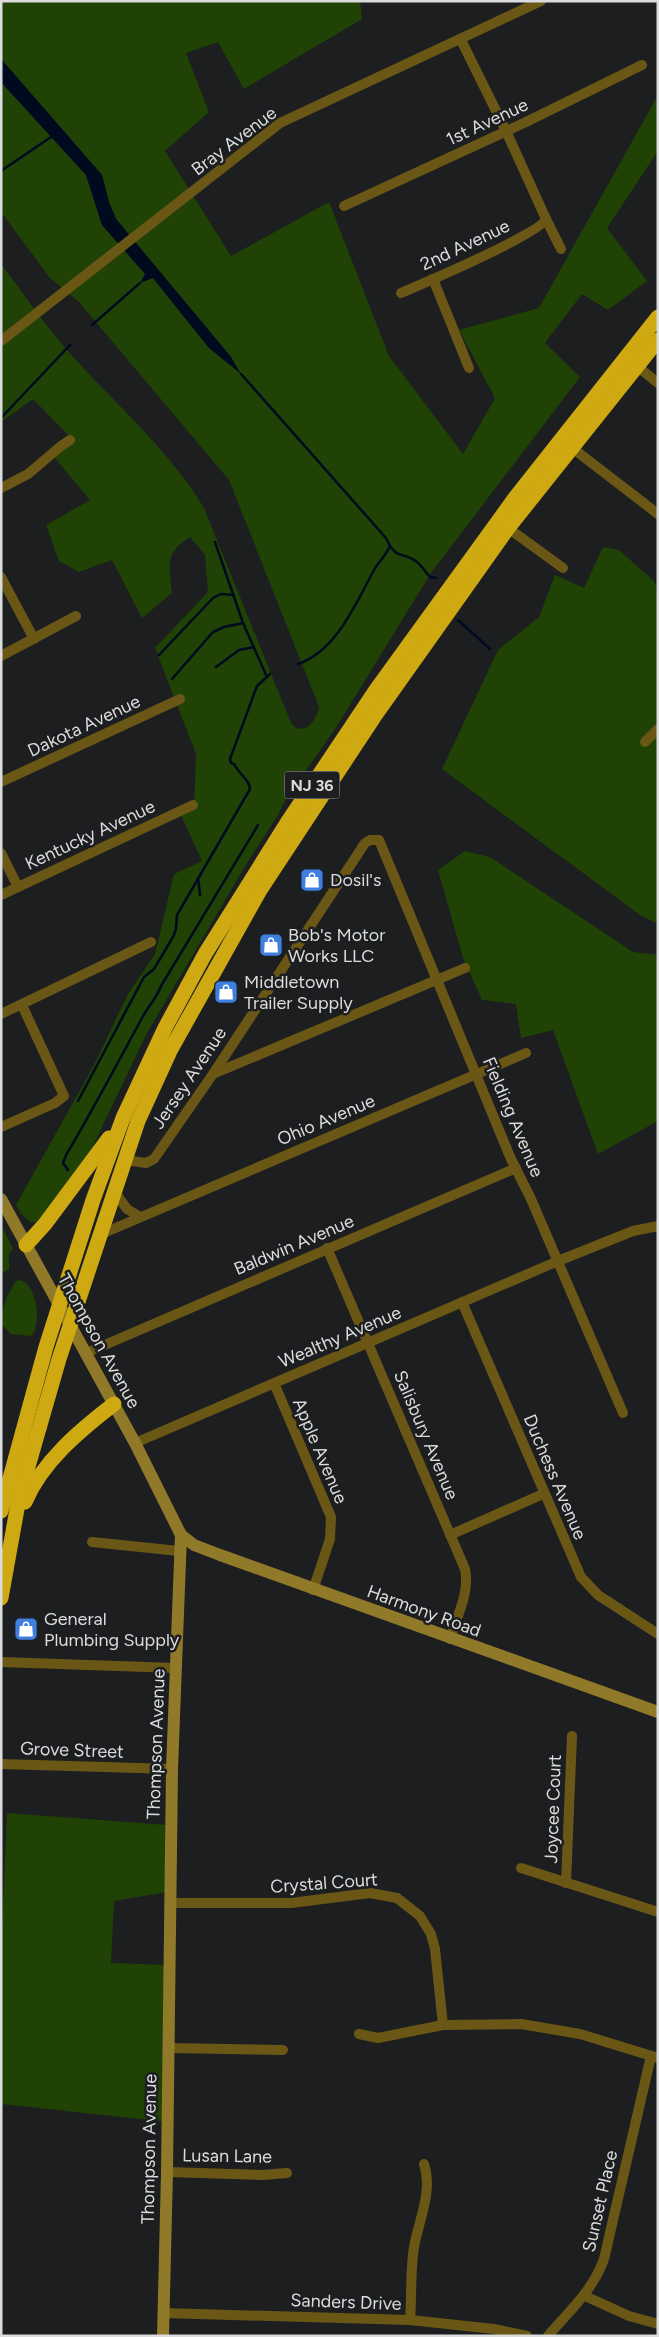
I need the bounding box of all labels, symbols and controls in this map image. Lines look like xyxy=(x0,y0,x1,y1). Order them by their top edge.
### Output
street label: 1st Avenue xyxy=(442,93,532,151)
street label: Bray Avenue xyxy=(187,102,281,180)
street label: 2nd Avenue xyxy=(417,215,513,275)
street label: Dakota Avenue xyxy=(24,690,144,762)
road number: NJ 36 xyxy=(284,772,340,798)
street label: Kentucky Avenue xyxy=(22,795,159,875)
shop icon: Dosil's xyxy=(299,867,325,893)
place label: Dosil's xyxy=(330,869,381,891)
place label: Bob's Motor Works LLC xyxy=(288,924,385,967)
shop icon: Bob's Motor Works LLC xyxy=(258,932,284,958)
place label: Middletown Trailer Supply xyxy=(244,971,353,1014)
shop icon: Middletown Trailer Supply xyxy=(213,979,239,1005)
street label: Jersey Avenue xyxy=(147,1023,231,1133)
street label: Fielding Avenue xyxy=(478,1054,548,1181)
street label: Ohio Avenue xyxy=(274,1090,378,1150)
street label: Baldwin Avenue xyxy=(231,1210,358,1280)
street label: Thompson Avenue xyxy=(53,1270,145,1412)
street label: Wealthy Avenue xyxy=(275,1301,405,1373)
street label: Salisbury Avenue xyxy=(389,1367,463,1503)
street label: Apple Avenue xyxy=(288,1395,352,1507)
street label: Duchess Avenue xyxy=(519,1411,591,1543)
street label: Harmony Road xyxy=(364,1580,484,1642)
place label: General Plumbing Supply xyxy=(44,1608,180,1651)
shop icon: General Plumbing Supply xyxy=(13,1616,39,1642)
street label: Thompson Avenue xyxy=(142,1668,170,1820)
street label: Grove Street xyxy=(20,1737,124,1763)
street label: Joycee Court xyxy=(540,1754,566,1864)
street label: Crystal Court xyxy=(270,1868,379,1898)
street label: Thompson Avenue xyxy=(137,2073,161,2224)
street label: Lusan Lane xyxy=(182,2144,272,2168)
street label: Sunset Place xyxy=(578,2148,622,2254)
street label: Sanders Drive xyxy=(290,2289,402,2315)

